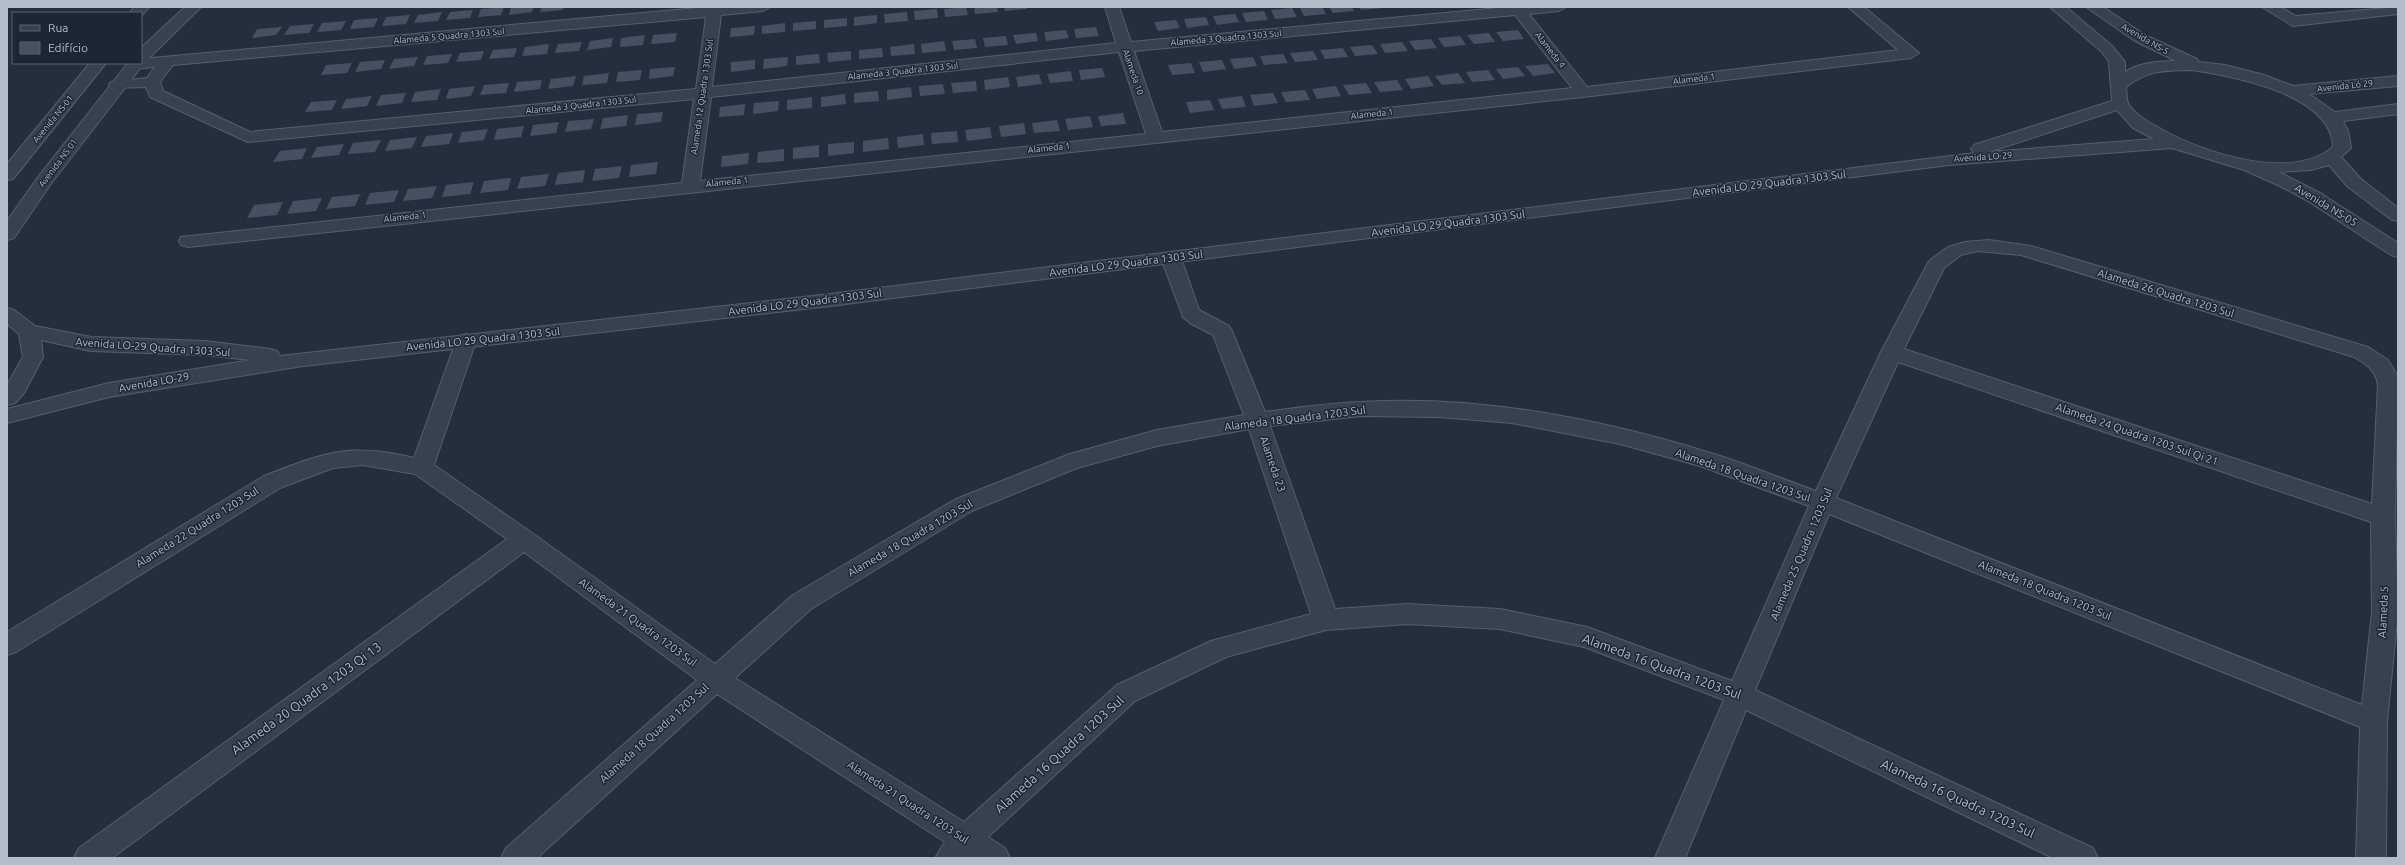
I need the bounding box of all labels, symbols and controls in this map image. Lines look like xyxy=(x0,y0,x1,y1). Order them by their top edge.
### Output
legend xyxy=(12,12,142,64)
text: Rua xyxy=(48,21,69,34)
street label: Avenida NS-5 xyxy=(2119,21,2171,57)
street label: Alameda 5 Quadra 1303 Sul xyxy=(393,26,506,46)
street label: Alameda 3 Quadra 1303 Sul xyxy=(1170,28,1283,48)
street label: Alameda 4 xyxy=(1533,30,1567,70)
street label: Alameda 12 Quadra 1303 Sul xyxy=(689,38,715,155)
text: Edifício xyxy=(48,41,88,54)
street label: Alameda 10 xyxy=(1121,48,1145,96)
street label: Alameda 3 Quadra 1303 Sul xyxy=(847,60,960,82)
street label: Alameda 1 xyxy=(1672,71,1716,87)
street label: Avenida Ló 29 xyxy=(2316,78,2374,94)
street label: Avenida NS-01 xyxy=(31,93,75,145)
street label: Alameda 3 Quadra 1303 Sul xyxy=(525,94,638,116)
street label: Alameda 1 xyxy=(1350,107,1394,121)
street label: Avenida NS 01 xyxy=(37,137,79,189)
street label: Alameda 1 xyxy=(1027,141,1071,155)
street label: Avenida LO-29 xyxy=(1954,150,2012,164)
street label: Avenida LO 29 Quadra 1303 Sul xyxy=(1691,168,1847,198)
street label: Alameda 1 xyxy=(705,175,749,189)
street label: Avenida NS-05 xyxy=(2292,182,2360,228)
street label: Avenida LO 29 Quadra 1303 Sul xyxy=(1370,208,1526,238)
street label: Alameda 1 xyxy=(383,210,427,224)
street label: Avenida LO 29 Quadra 1303 Sul xyxy=(1048,248,1204,278)
street label: Alameda 26 Quadra 1203 Sul xyxy=(2096,266,2236,320)
street label: Avenida LO 29 Quadra 1303 Sul xyxy=(727,287,883,317)
street label: Avenida LO 29 Quadra 1303 Sul xyxy=(405,325,561,353)
street label: Avenida LO-29 Quadra 1303 Sul xyxy=(75,336,231,358)
street label: Avenida LO-29 xyxy=(118,370,190,394)
street label: Alameda 24 Quadra 1203 Sul Qi 21 xyxy=(2054,400,2220,468)
street label: Alameda 18 Quadra 1203 Sul xyxy=(1224,403,1366,433)
street label: Alameda 23 xyxy=(1258,434,1288,494)
street label: Alameda 18 Quadra 1203 Sul xyxy=(1674,446,1812,504)
street label: Alameda 22 Quadra 1203 Sul xyxy=(133,484,261,570)
street label: Alameda 25 Quadra 1203 Sul xyxy=(1768,486,1834,622)
street label: Alameda 18 Quadra 1203 Sul xyxy=(845,497,975,579)
street label: Alameda 18 Quadra 1203 Sul xyxy=(1977,558,2113,622)
street label: Alameda 21 Quadra 1203 Sul xyxy=(577,575,699,669)
street label: Alameda 5 xyxy=(2376,586,2390,638)
street label: Alameda 16 Quadra 1203 Sul xyxy=(1580,631,1744,702)
street label: Alameda 20 Quadra 1203 Qi 13 xyxy=(228,639,384,758)
street label: Alameda 18 Quadra 1203 Sul xyxy=(597,681,711,785)
street label: Alameda 16 Quadra 1203 Sul xyxy=(992,692,1127,816)
street label: Alameda 16 Quadra 1203 Sul xyxy=(1878,756,2038,841)
street label: Alameda 21 Quadra 1203 Sul xyxy=(845,758,971,846)

